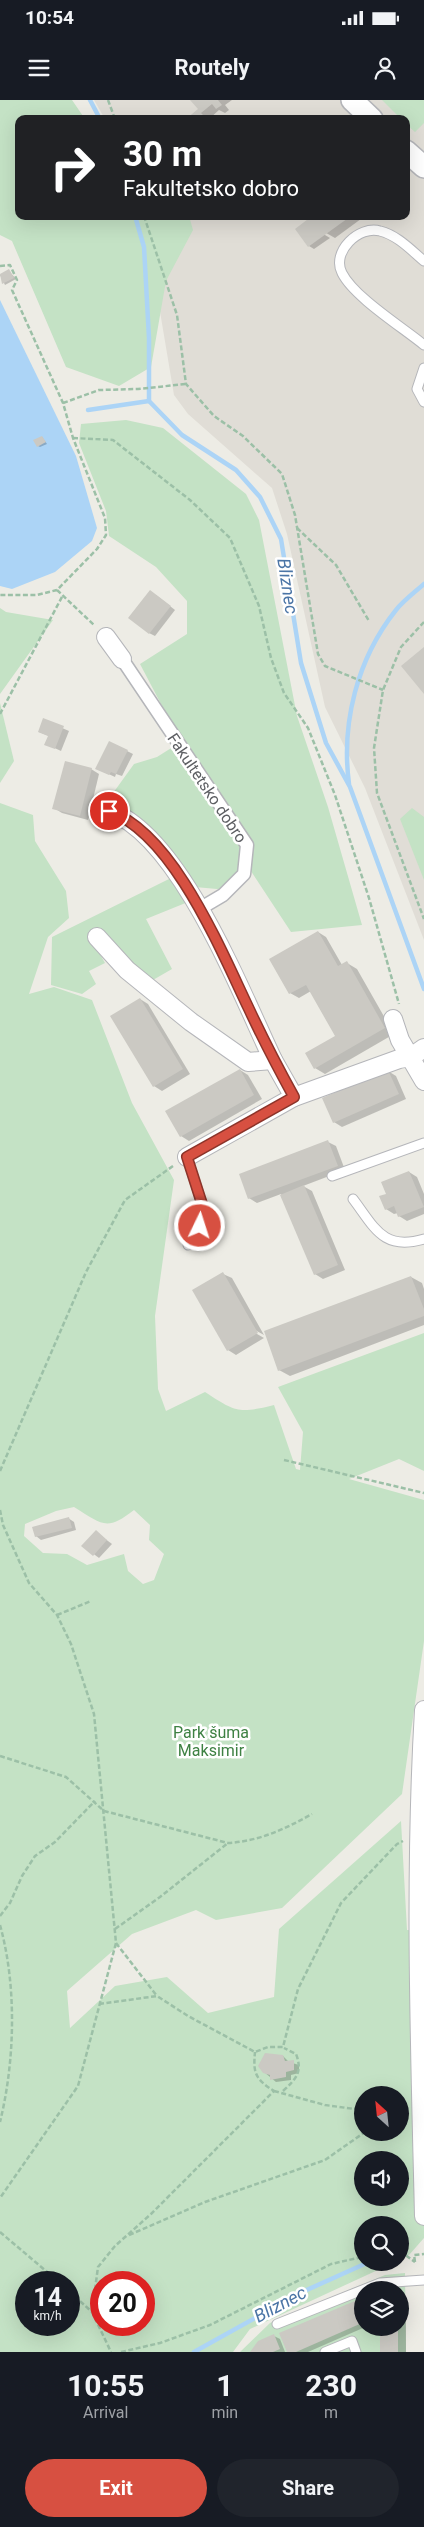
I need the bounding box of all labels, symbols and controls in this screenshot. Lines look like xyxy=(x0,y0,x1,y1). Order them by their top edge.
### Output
text: 10:54 xyxy=(25,6,74,29)
icon: menu xyxy=(25,54,53,82)
icon: person xyxy=(371,54,399,82)
text: Routely xyxy=(174,55,250,80)
text: 30 m xyxy=(123,134,202,175)
icon: right xyxy=(40,135,105,200)
text: Fakultetsko dobro xyxy=(123,176,299,201)
water label: Bliznec xyxy=(273,557,303,615)
street label: Fakultetsko dobro xyxy=(163,730,251,846)
pin xyxy=(88,790,130,832)
icon: arrive xyxy=(95,797,123,825)
position arrow xyxy=(173,1199,225,1251)
park label: Park šuma Maksimir xyxy=(173,1723,249,1760)
north arrow xyxy=(354,2086,409,2141)
map controls xyxy=(354,2086,409,2336)
button: sound xyxy=(354,2151,409,2206)
button: search xyxy=(354,2216,409,2271)
speed limit sign: 20 xyxy=(90,2271,155,2336)
button: layers xyxy=(354,2281,409,2336)
water label: Bliznec xyxy=(250,2282,310,2326)
text: 14 xyxy=(33,2283,62,2312)
text: km/h xyxy=(33,2309,62,2323)
text: 10:55 xyxy=(67,2368,144,2403)
text: 1 xyxy=(216,2368,233,2403)
text: 230 xyxy=(305,2368,357,2403)
text: Arrival xyxy=(83,2403,128,2422)
text: min xyxy=(211,2403,238,2422)
text: m xyxy=(324,2403,338,2422)
button: Exit xyxy=(25,2459,207,2517)
button: Share xyxy=(217,2459,399,2517)

